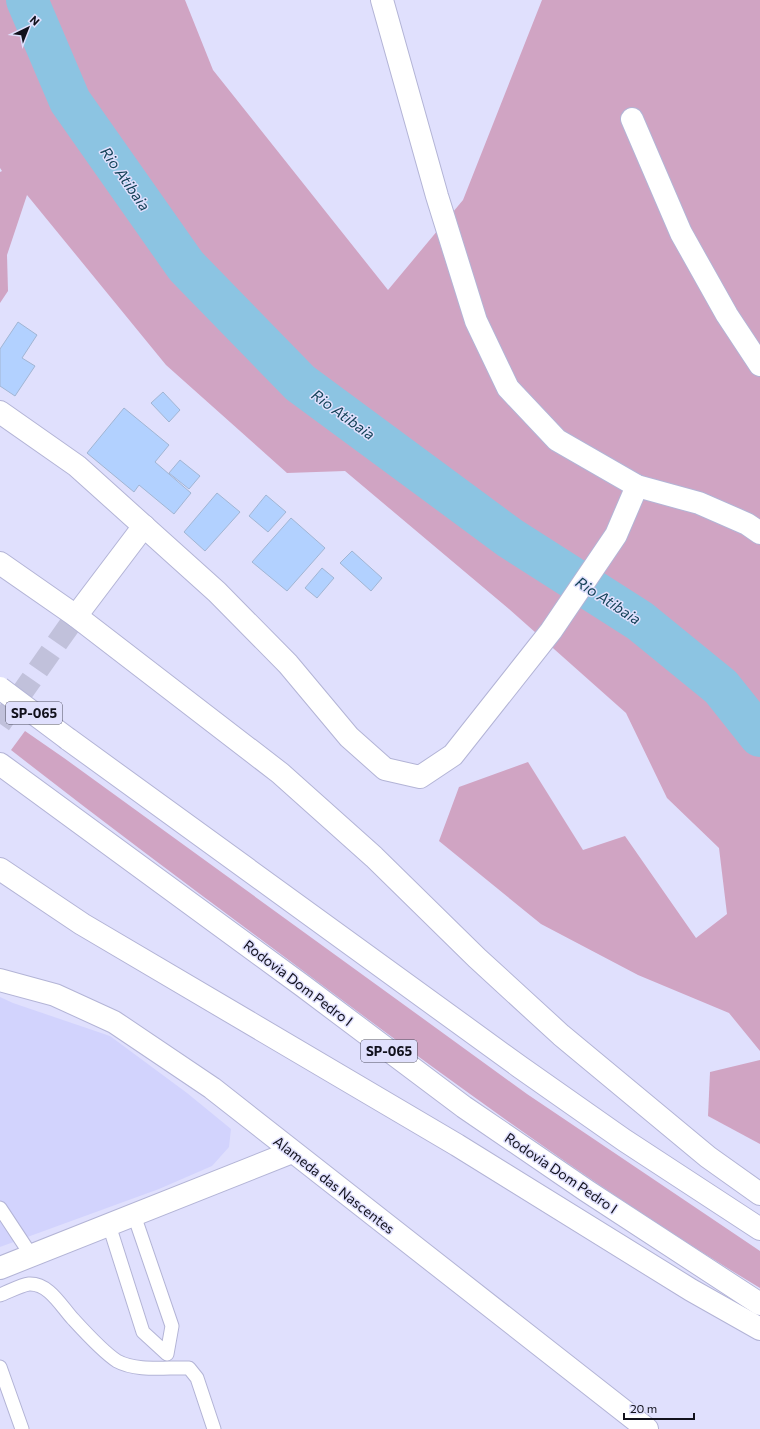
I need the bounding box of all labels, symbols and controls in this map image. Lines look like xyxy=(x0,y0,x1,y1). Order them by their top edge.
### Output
north arrow xyxy=(8,8,48,48)
text: N xyxy=(28,13,43,28)
water label: Rio Atibaia xyxy=(97,143,154,214)
water label: Rio Atibaia xyxy=(308,385,379,443)
water label: Rio Atibaia xyxy=(573,573,645,628)
road number: SP-065 xyxy=(6,702,62,724)
street label: Rodovia Dom Pedro I xyxy=(240,936,356,1029)
road number: SP-065 xyxy=(361,1040,417,1062)
street label: Rodovia Dom Pedro I xyxy=(502,1129,621,1217)
street label: Alameda das Nascentes xyxy=(271,1132,398,1237)
scale bar xyxy=(624,1395,694,1421)
text: 20 m xyxy=(630,1401,657,1415)

